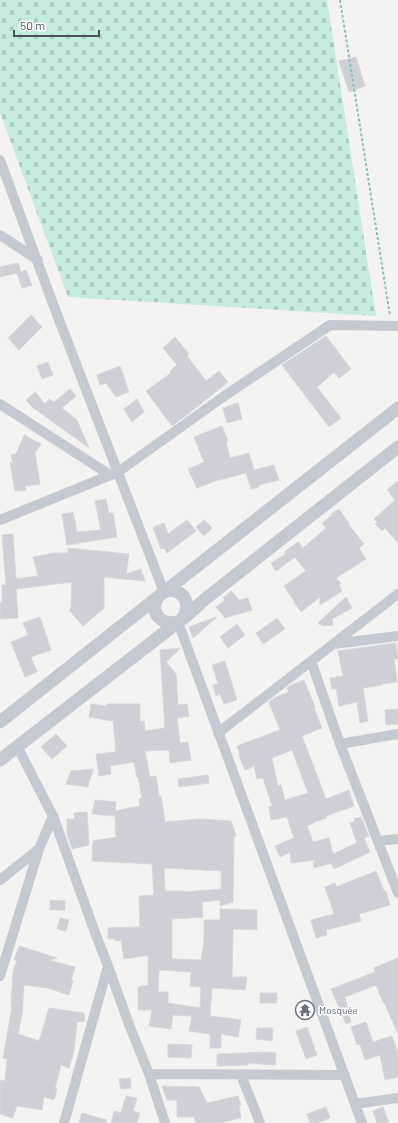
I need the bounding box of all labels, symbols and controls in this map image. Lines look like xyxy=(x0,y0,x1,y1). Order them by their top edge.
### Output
scale bar xyxy=(14,12,99,38)
text: 50 m xyxy=(20,18,45,32)
temple icon: Mosquée xyxy=(294,999,316,1021)
place label: Mosquée xyxy=(319,1004,358,1016)

